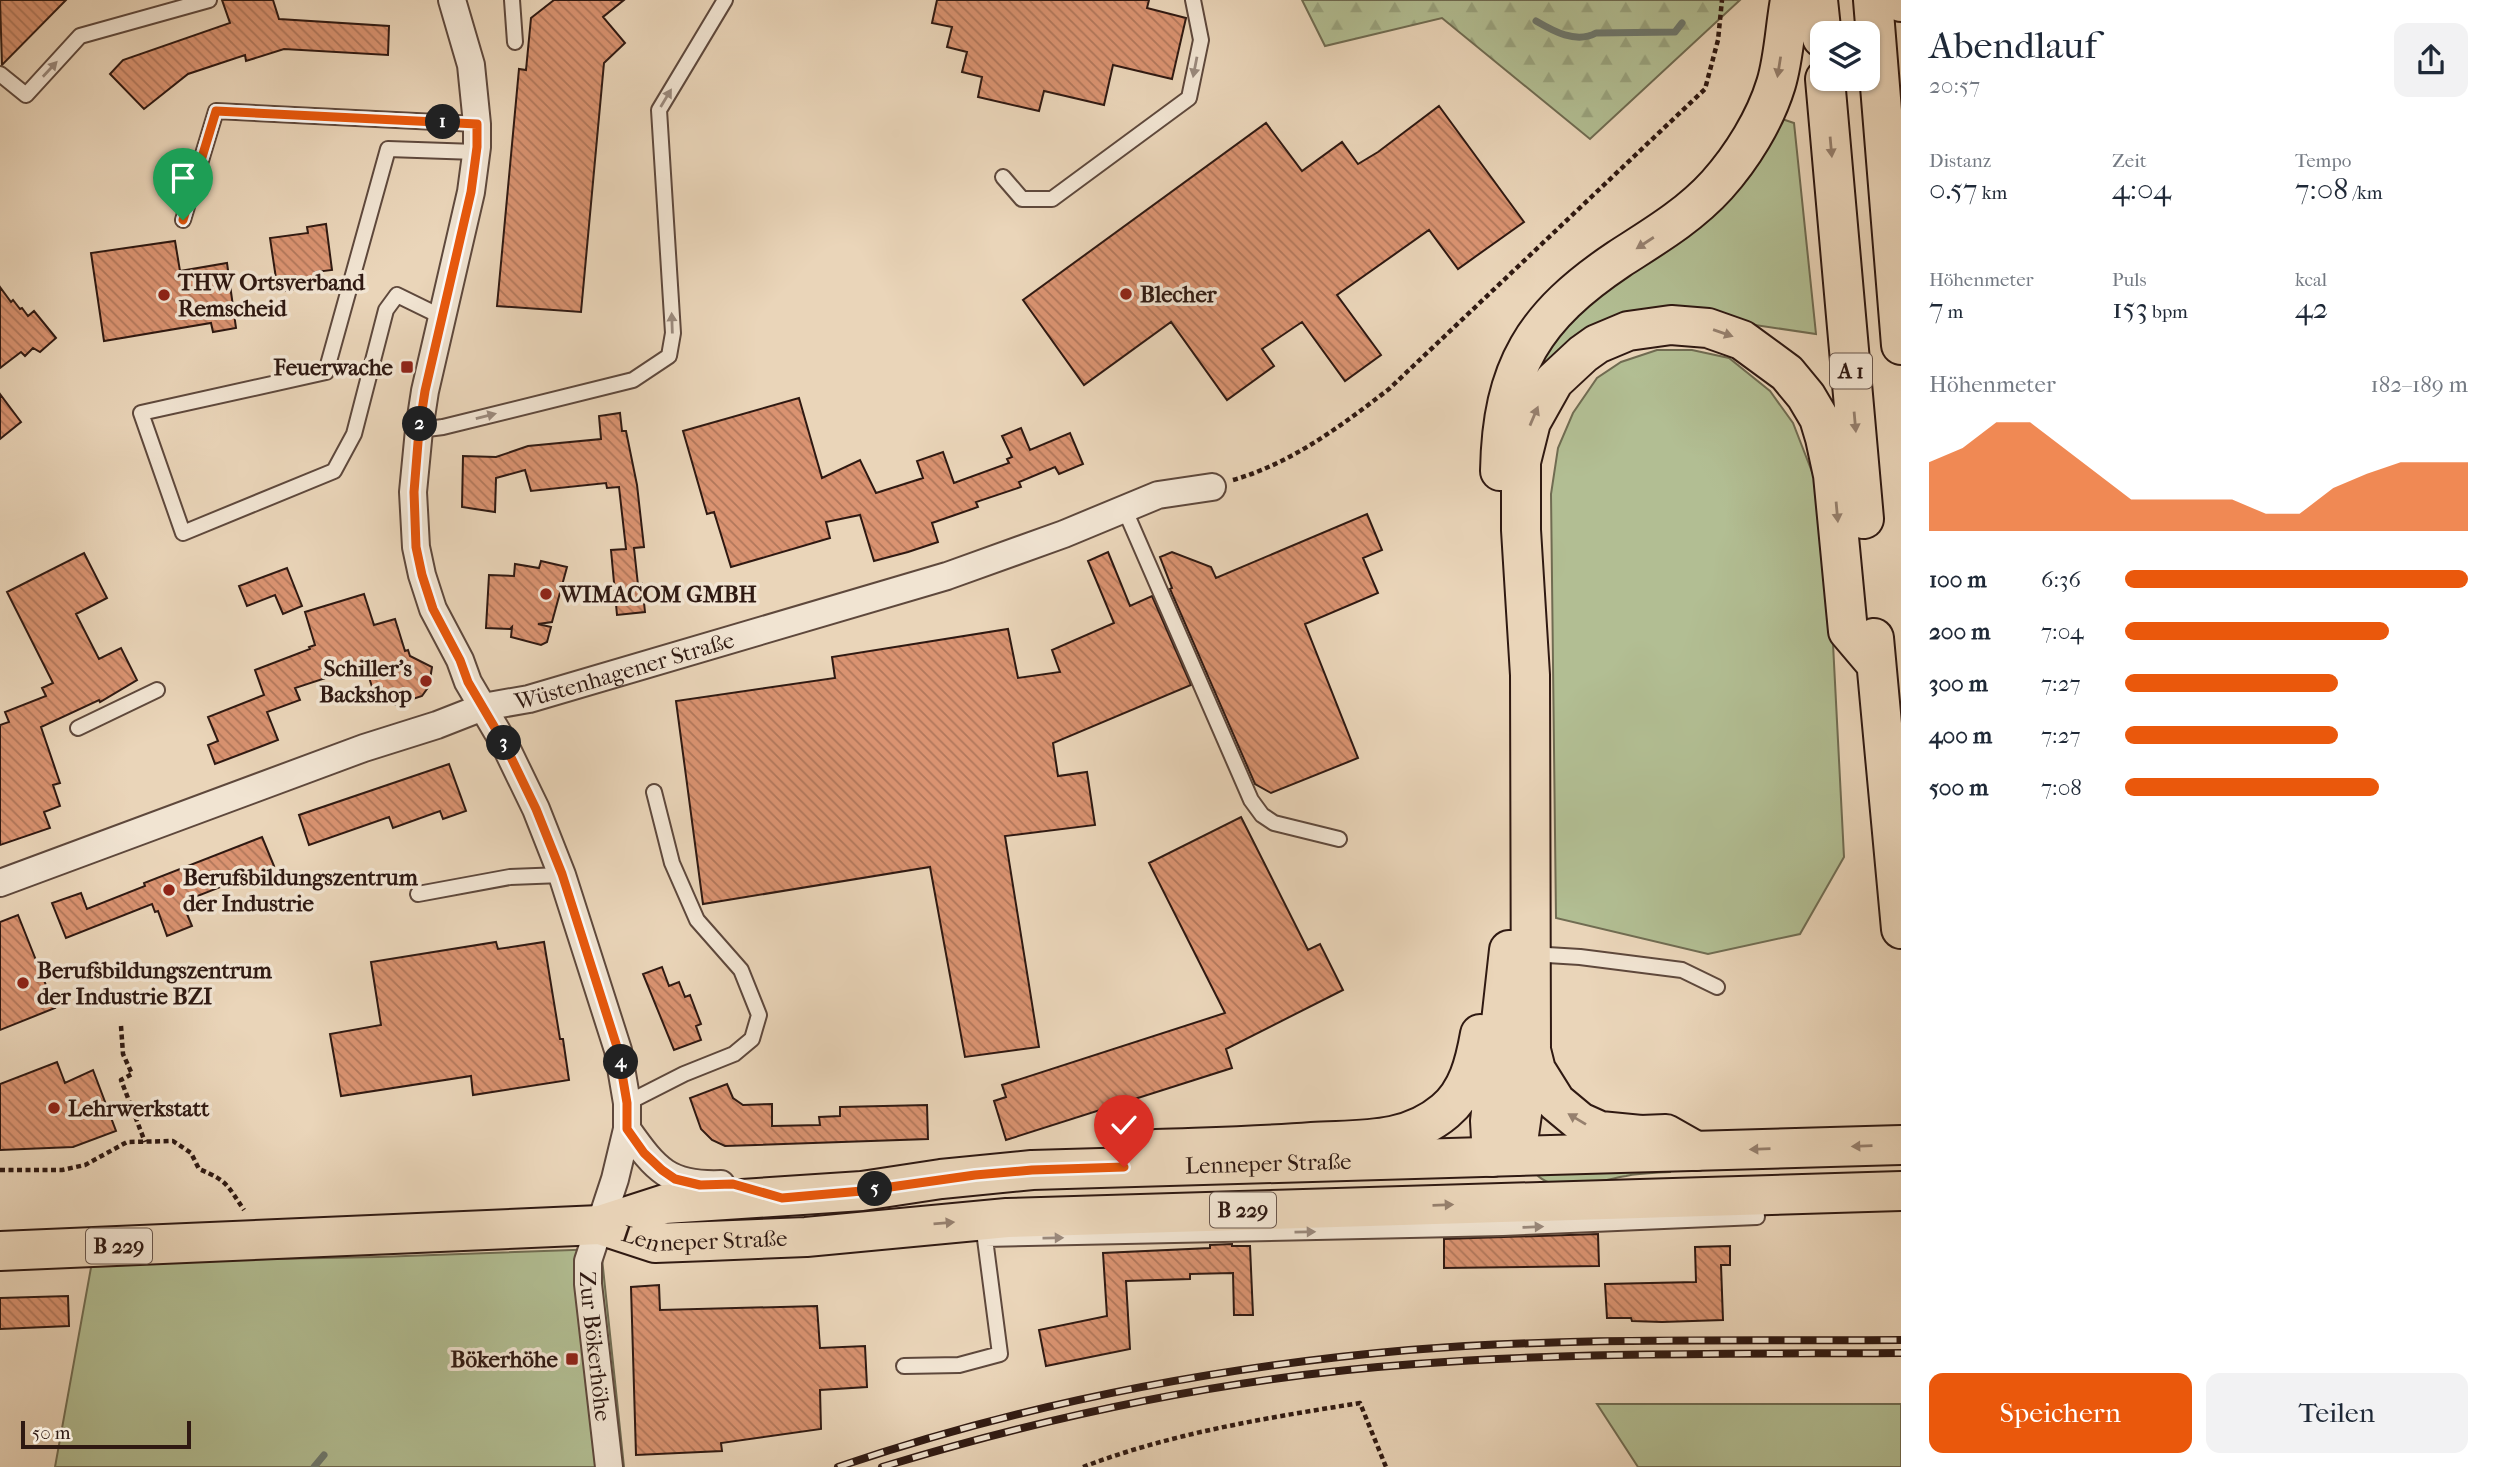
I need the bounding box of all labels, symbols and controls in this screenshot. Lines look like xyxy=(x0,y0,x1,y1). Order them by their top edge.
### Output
map controls xyxy=(1810,21,1880,91)
button: layers xyxy=(1810,21,1880,91)
text: Abendlauf xyxy=(1929,23,2097,68)
button: share xyxy=(2394,23,2468,97)
one-way arrow xyxy=(1190,56,1201,78)
one-way arrow xyxy=(1773,56,1784,78)
one-way arrow xyxy=(41,61,57,78)
text: 20:57 xyxy=(1929,72,1980,99)
one-way arrow xyxy=(660,89,673,108)
pin: 1 xyxy=(426,104,460,140)
text: 1 xyxy=(439,110,446,132)
one-way arrow xyxy=(1826,136,1837,158)
pin xyxy=(153,148,213,220)
text: Distanz xyxy=(1929,150,1991,172)
text: Zeit xyxy=(2112,150,2147,172)
text: Tempo xyxy=(2295,150,2351,172)
icon: arrive xyxy=(164,159,202,197)
text: 0.57 xyxy=(1929,172,1978,207)
text: 4:04 xyxy=(2112,172,2171,207)
text: 7:08 xyxy=(2295,172,2348,207)
text: km xyxy=(1978,182,2007,204)
text: /km xyxy=(2348,182,2383,204)
one-way arrow xyxy=(1635,236,1654,249)
place label: THW Ortsverband Remscheid xyxy=(177,269,366,322)
text: Höhenmeter xyxy=(1929,269,2034,291)
text: Puls xyxy=(2112,269,2146,291)
text: kcal xyxy=(2295,269,2327,291)
place label: Blecher xyxy=(1140,281,1218,308)
marker: Blecher xyxy=(1118,286,1134,302)
marker: THW Ortsverband Remscheid xyxy=(156,287,172,303)
text: 7 xyxy=(1929,291,1943,326)
text: 153 xyxy=(2112,291,2148,326)
text: 42 xyxy=(2295,291,2328,326)
text: m xyxy=(1943,301,1963,323)
text: bpm xyxy=(2148,301,2188,323)
one-way arrow xyxy=(667,312,678,334)
one-way arrow xyxy=(1713,328,1734,339)
place label: Feuerwache xyxy=(273,354,394,381)
road number: A 1 xyxy=(1830,354,1872,388)
marker: Feuerwache xyxy=(399,359,415,375)
text: Höhenmeter xyxy=(1929,371,2056,398)
text: 182–189 m xyxy=(2370,371,2468,398)
pin: 2 xyxy=(402,406,438,442)
one-way arrow xyxy=(1528,406,1540,426)
one-way arrow xyxy=(475,410,497,421)
one-way arrow xyxy=(1850,411,1861,433)
text: 2 xyxy=(415,412,424,434)
one-way arrow xyxy=(1832,502,1843,524)
text: 100 m xyxy=(1929,566,1987,593)
text: 6:36 xyxy=(2041,566,2081,593)
place label: WIMACOM GMBH xyxy=(559,581,757,608)
marker: WIMACOM GMBH xyxy=(538,586,554,602)
text: 200 m xyxy=(1929,618,1990,645)
text: 7:04 xyxy=(2041,618,2084,645)
street label: Wüstenhagener Straße xyxy=(511,626,737,715)
place label: Schiller's Backshop xyxy=(319,655,413,708)
text: 300 m xyxy=(1929,670,1988,697)
text: 7:27 xyxy=(2041,670,2081,697)
marker: Schiller's Backshop xyxy=(418,673,434,689)
text: 400 m xyxy=(1929,722,1992,749)
text: 7:27 xyxy=(2041,722,2081,749)
pin: 3 xyxy=(486,726,522,760)
text: 3 xyxy=(500,731,507,753)
text: 500 m xyxy=(1929,774,1988,801)
text: 7:08 xyxy=(2041,774,2082,801)
place label: Berufsbildungszentrum der Industrie xyxy=(183,864,419,917)
marker: Berufsbildungszentrum der Industrie xyxy=(161,882,177,898)
place label: Berufsbildungszentrum der Industrie BZI xyxy=(37,957,273,1010)
marker: Berufsbildungszentrum der Industrie BZI xyxy=(15,975,31,991)
pin: 4 xyxy=(604,1044,638,1080)
text: 4 xyxy=(615,1050,626,1072)
place label: Lehrwerkstatt xyxy=(68,1095,210,1122)
pin xyxy=(1094,1095,1154,1167)
marker: Lehrwerkstatt xyxy=(46,1100,62,1116)
icon: check xyxy=(1105,1106,1143,1144)
one-way arrow xyxy=(1567,1112,1587,1125)
one-way arrow xyxy=(1851,1140,1873,1151)
one-way arrow xyxy=(1748,1143,1770,1154)
street label: Lenneper Straße xyxy=(1185,1147,1352,1179)
pin: 5 xyxy=(858,1172,892,1206)
text: 5 xyxy=(870,1177,879,1199)
road number: B 229 xyxy=(1210,1192,1276,1228)
one-way arrow xyxy=(1432,1199,1454,1210)
one-way arrow xyxy=(934,1217,956,1228)
street label: Lenneper Straße xyxy=(618,1220,788,1257)
one-way arrow xyxy=(1522,1221,1544,1232)
one-way arrow xyxy=(1294,1227,1316,1238)
road number: B 229 xyxy=(86,1228,152,1264)
one-way arrow xyxy=(1042,1232,1064,1244)
street label: Zur Bökerhöhe xyxy=(575,1271,617,1423)
place label: Bökerhöhe xyxy=(451,1346,559,1373)
marker: Bökerhöhe xyxy=(564,1351,580,1367)
button: Speichern xyxy=(1929,1373,2192,1453)
button: Teilen xyxy=(2206,1373,2468,1453)
scale bar xyxy=(21,1418,191,1450)
text: 50 m xyxy=(32,1422,71,1444)

